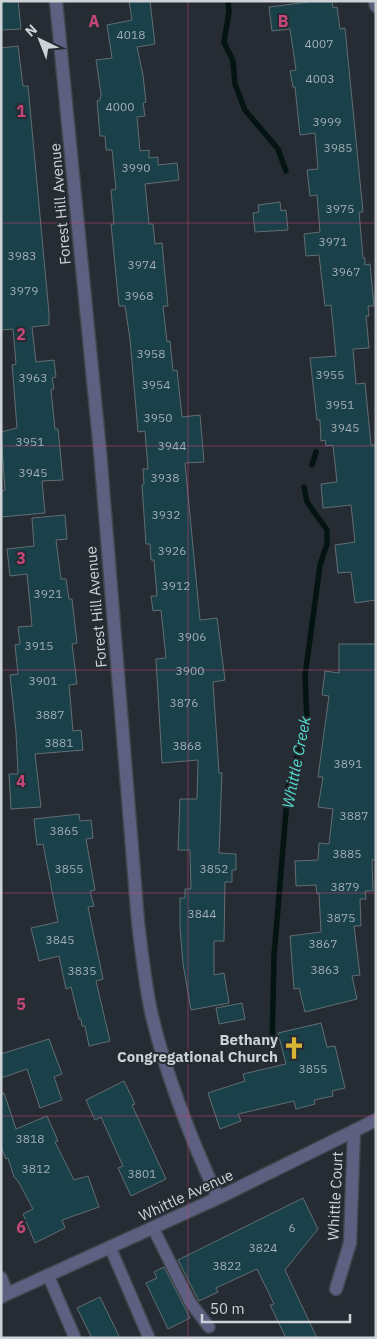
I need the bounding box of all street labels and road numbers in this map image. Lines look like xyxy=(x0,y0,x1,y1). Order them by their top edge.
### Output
street label: Forest Hill Avenue xyxy=(45,142,75,266)
street label: Forest Hill Avenue xyxy=(81,545,111,669)
street label: Whittle Court xyxy=(323,1151,347,1241)
street label: Whittle Avenue xyxy=(136,1165,236,1225)

